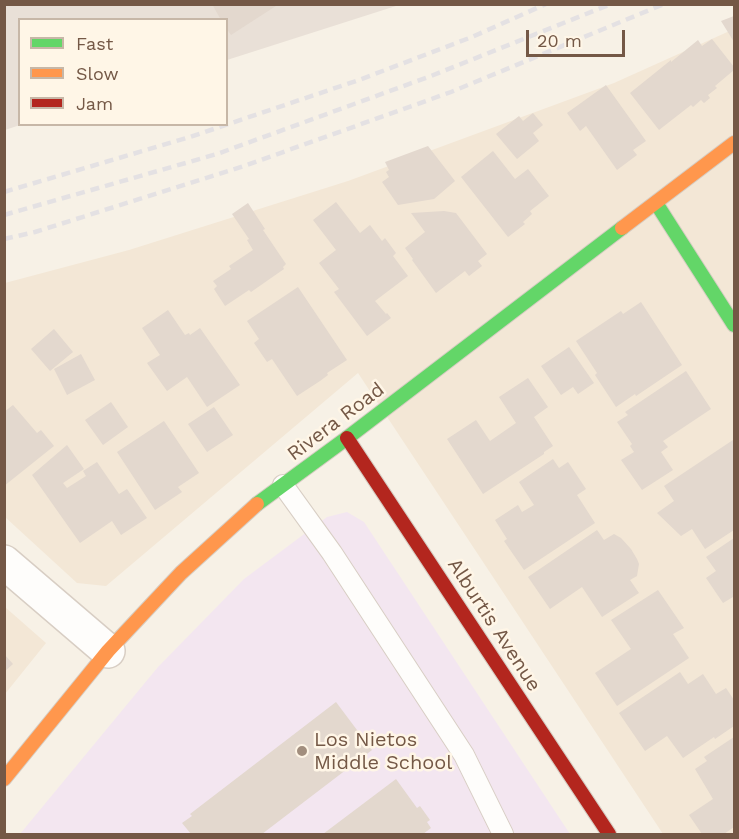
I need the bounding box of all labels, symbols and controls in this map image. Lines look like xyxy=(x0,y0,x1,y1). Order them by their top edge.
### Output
legend xyxy=(18,18,228,126)
scale bar xyxy=(529,18,628,56)
text: 20 m xyxy=(537,30,582,51)
text: Fast xyxy=(76,33,113,54)
text: Slow xyxy=(76,63,119,84)
text: Jam xyxy=(76,93,113,114)
street label: Rivera Road xyxy=(283,378,389,466)
street label: Alburtis Avenue xyxy=(442,554,546,696)
place label: Los Nietos Middle School xyxy=(314,728,452,775)
marker: Los Nietos Middle School xyxy=(295,744,309,758)

